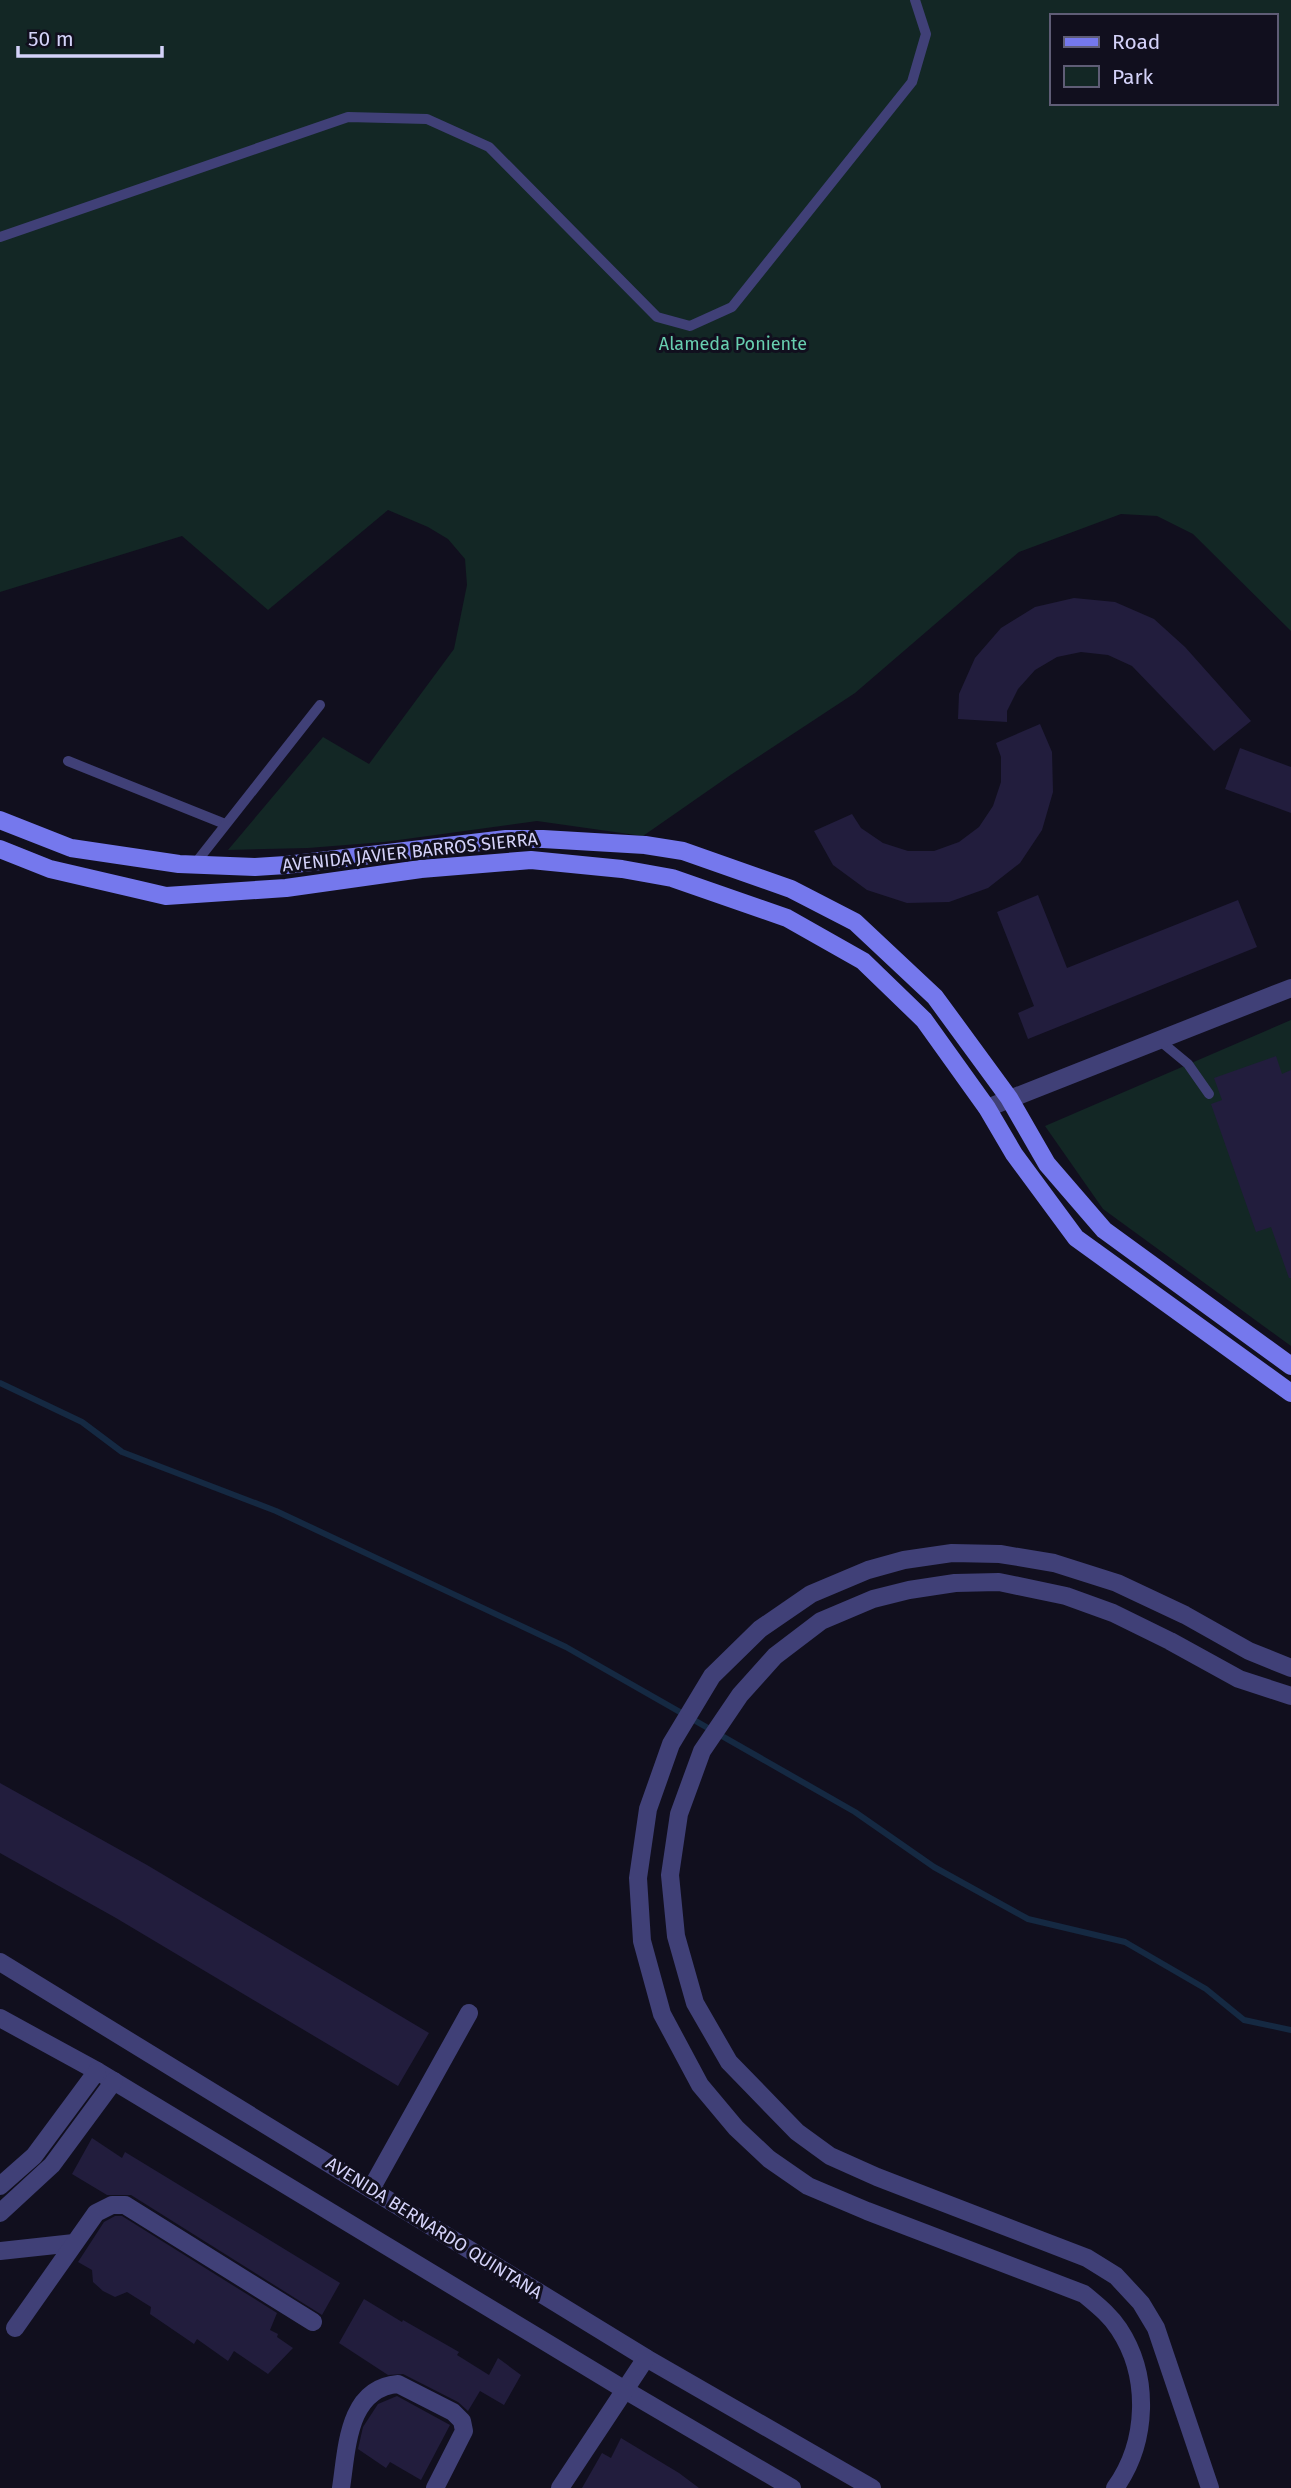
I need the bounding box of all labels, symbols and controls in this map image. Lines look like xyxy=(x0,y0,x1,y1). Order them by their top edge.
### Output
scale bar xyxy=(18,14,161,58)
legend xyxy=(1050,14,1277,105)
text: 50 m xyxy=(28,26,74,52)
text: Road xyxy=(1112,29,1160,55)
text: Park xyxy=(1112,64,1154,90)
park label: Alameda Poniente xyxy=(659,333,807,355)
street label: AVENIDA JAVIER BARROS SIERRA xyxy=(281,828,539,876)
street label: AVENIDA BERNARDO QUINTANA xyxy=(322,2152,547,2304)

